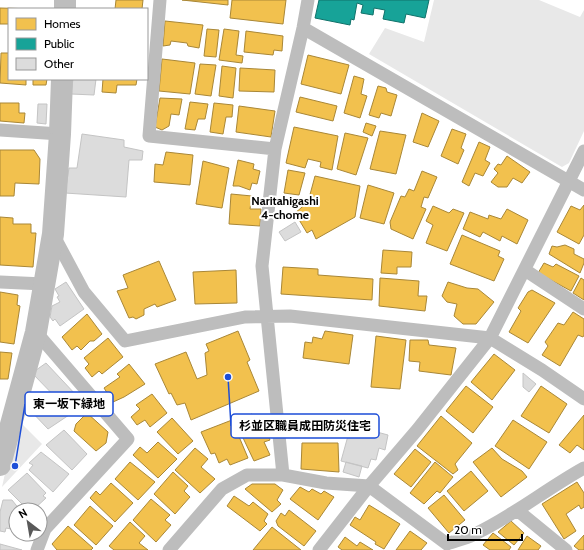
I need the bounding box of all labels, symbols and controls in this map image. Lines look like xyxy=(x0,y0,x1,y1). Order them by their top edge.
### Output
legend xyxy=(8,8,148,80)
text: Homes xyxy=(44,16,81,31)
text: Public xyxy=(44,36,75,51)
text: Other xyxy=(44,56,74,71)
district label: Naritahigashi 4-chome xyxy=(251,193,319,222)
callout: 東一坂下緑地 xyxy=(25,392,113,416)
text: 東一坂下緑地 xyxy=(33,396,105,411)
callout: 杉並区職員成田防災住宅 xyxy=(231,414,379,438)
text: 杉並区職員成田防災住宅 xyxy=(239,418,371,433)
north arrow xyxy=(8,502,48,542)
text: N xyxy=(16,505,30,521)
scale bar xyxy=(448,516,522,542)
text: 20 m xyxy=(454,522,482,537)

